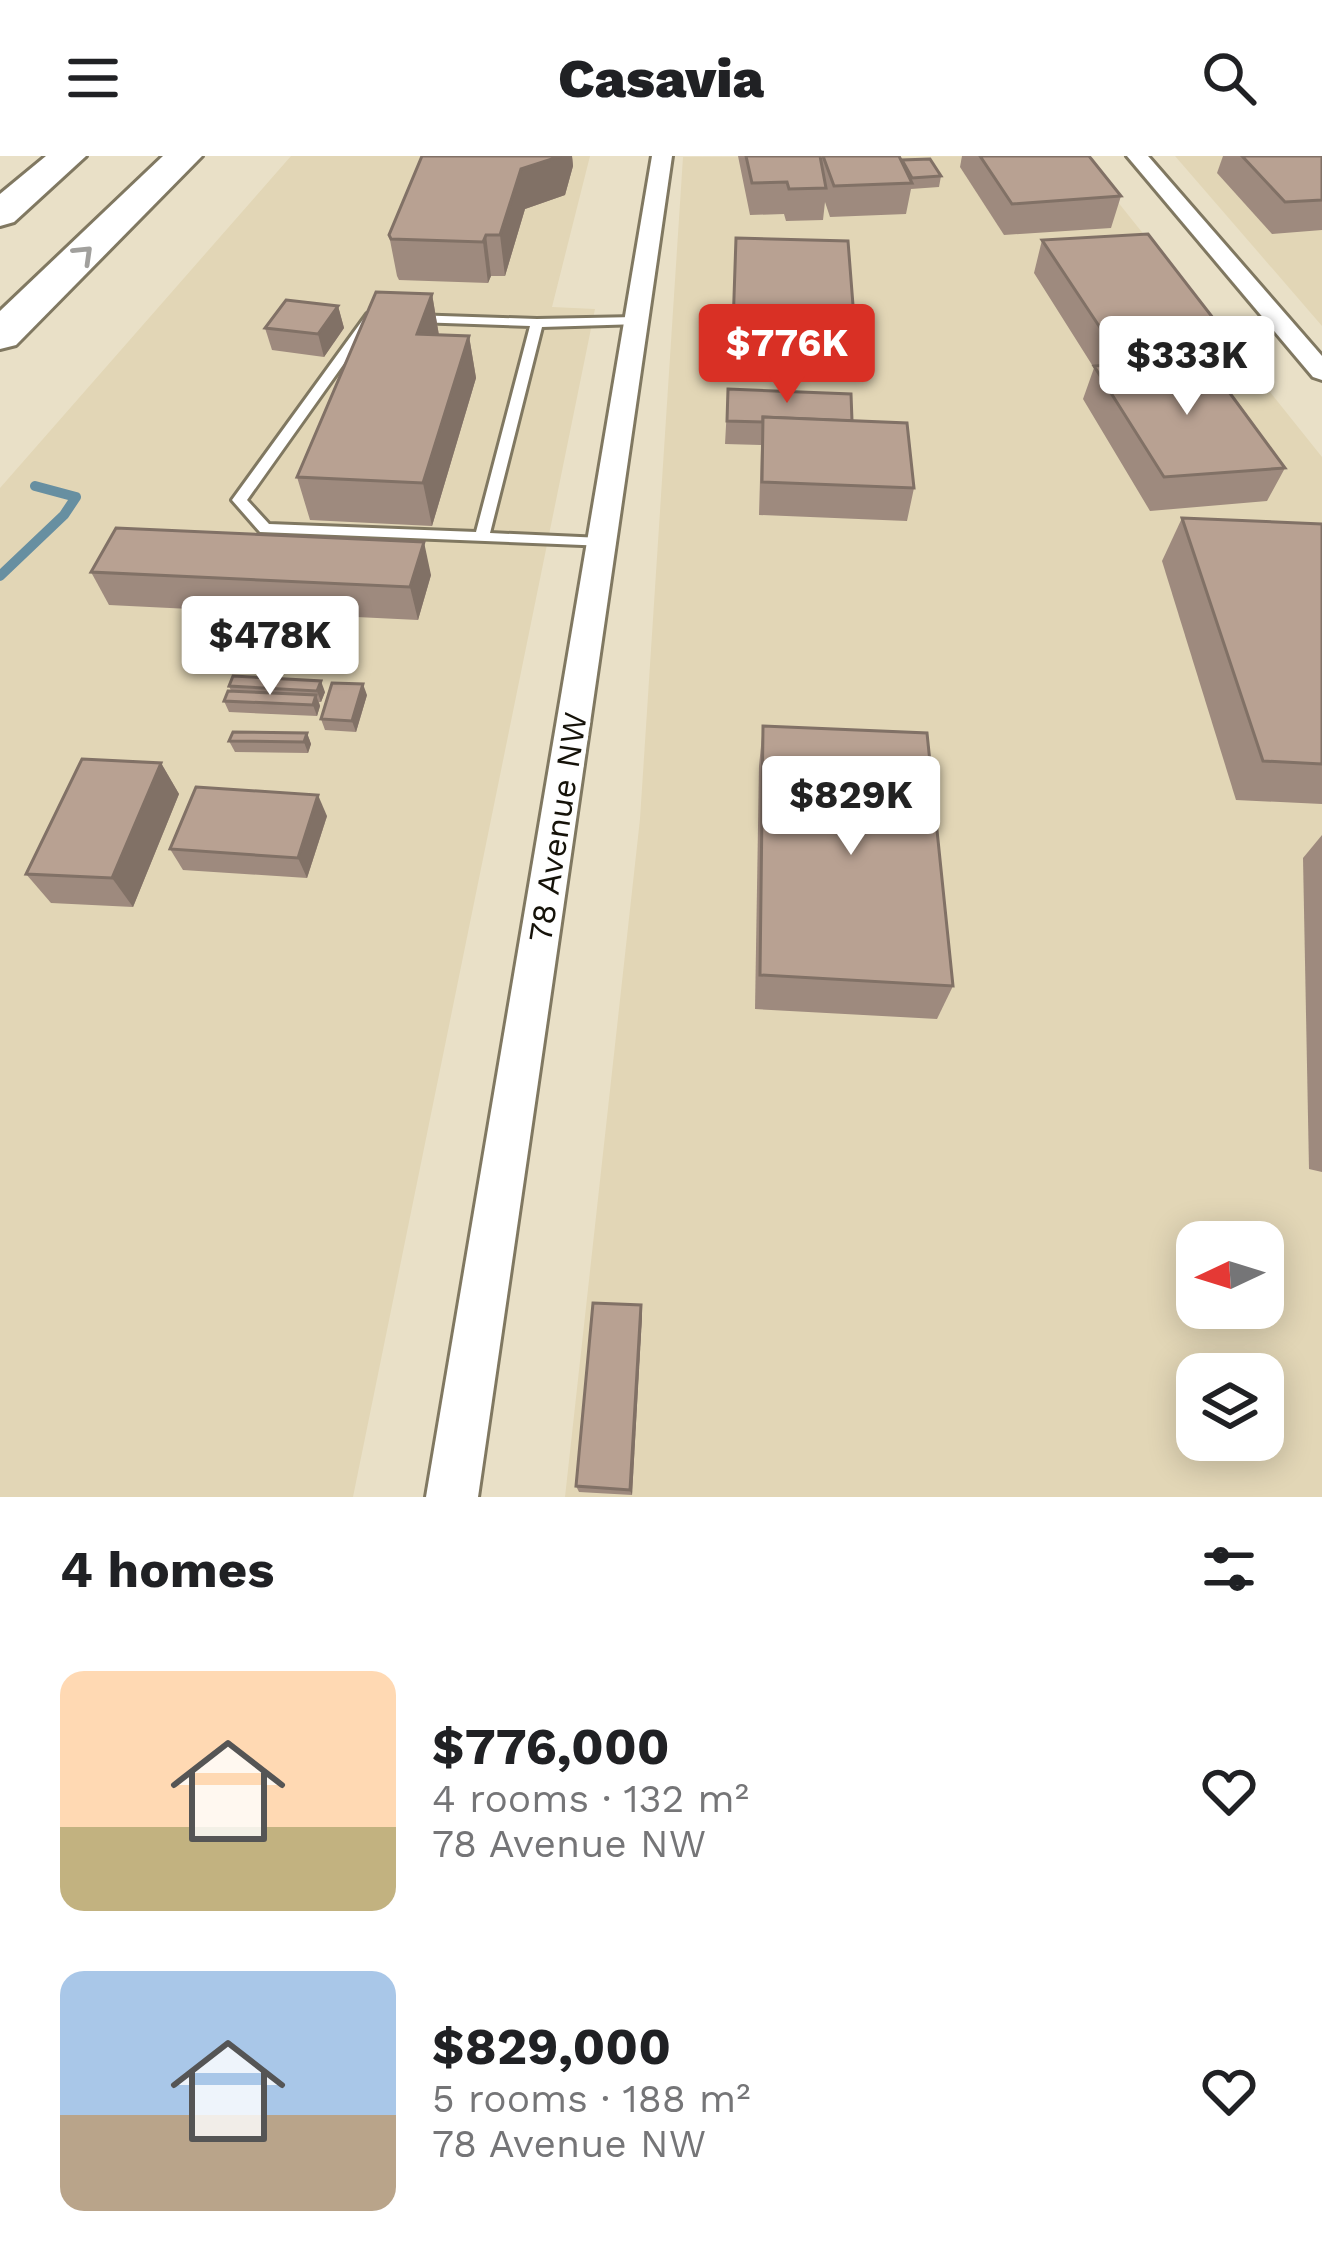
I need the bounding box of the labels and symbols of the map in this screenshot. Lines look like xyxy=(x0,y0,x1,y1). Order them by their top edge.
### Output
one-way arrow xyxy=(70,247,92,269)
pin: $776K xyxy=(703,304,871,406)
pin: $333K xyxy=(1103,316,1271,418)
pin: $478K xyxy=(186,596,354,698)
street label: 78 Avenue NW xyxy=(520,709,595,945)
pin: $829K xyxy=(767,756,935,858)
north arrow xyxy=(1176,1221,1284,1329)

